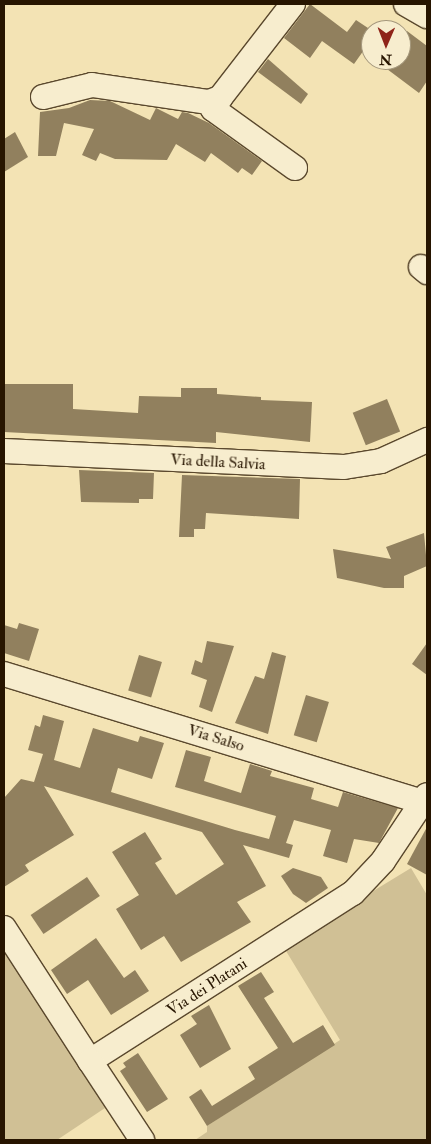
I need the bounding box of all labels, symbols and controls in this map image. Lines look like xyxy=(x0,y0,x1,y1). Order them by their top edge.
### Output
north arrow xyxy=(361,20,411,70)
text: N xyxy=(379,51,392,68)
street label: Via della Salvia xyxy=(170,450,266,474)
street label: Via Salso xyxy=(185,720,247,756)
street label: Via dei Platani xyxy=(163,954,251,1020)

